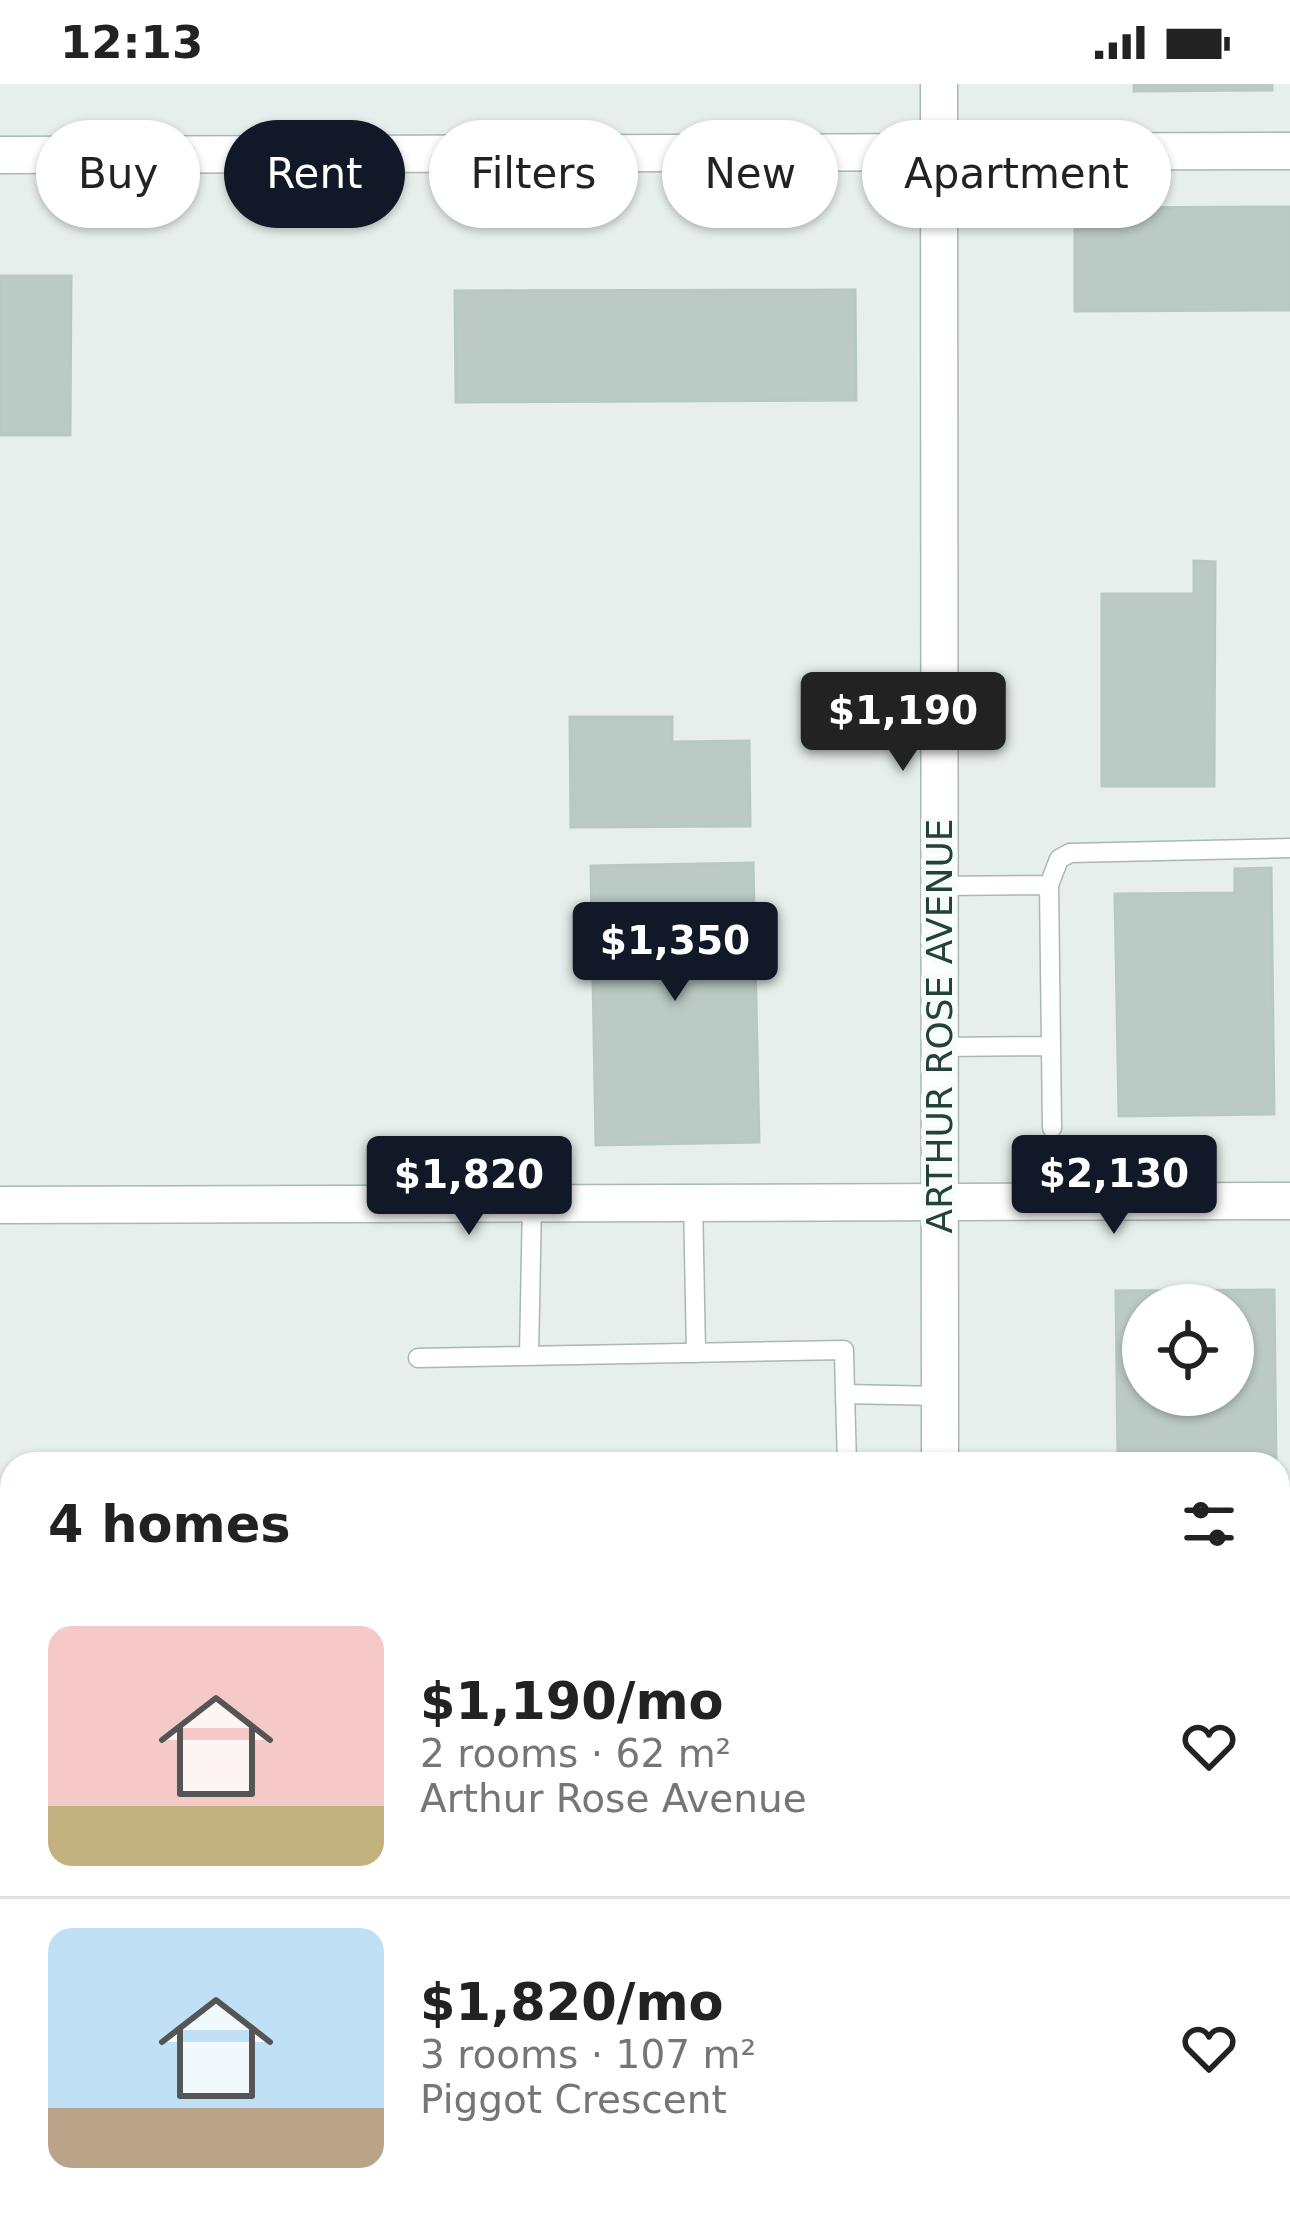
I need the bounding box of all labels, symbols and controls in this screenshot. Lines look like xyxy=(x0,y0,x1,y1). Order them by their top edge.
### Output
text: 12:13 xyxy=(60,16,203,69)
chip: Buy xyxy=(36,120,200,228)
chip: Rent xyxy=(224,120,405,228)
chip: Filters xyxy=(429,120,638,228)
chip: New xyxy=(662,120,838,228)
chip: Apartment xyxy=(862,120,1171,228)
pin: $1,190 xyxy=(805,672,1001,774)
text: $1,190 xyxy=(828,688,978,733)
street label: ARTHUR ROSE AVENUE xyxy=(919,818,960,1234)
pin: $1,350 xyxy=(577,902,773,1004)
text: $1,350 xyxy=(600,918,750,963)
pin: $2,130 xyxy=(1016,1135,1212,1237)
pin: $1,820 xyxy=(371,1136,567,1238)
text: $2,130 xyxy=(1039,1151,1189,1196)
text: $1,820 xyxy=(394,1152,544,1197)
map controls xyxy=(1122,1284,1254,1416)
button: locate xyxy=(1122,1284,1254,1416)
icon: filters xyxy=(1176,1491,1242,1557)
text: 4 homes xyxy=(48,1495,291,1554)
text: $1,190/mo xyxy=(420,1672,724,1731)
icon: home xyxy=(144,1674,288,1818)
icon: heart xyxy=(1176,1713,1242,1779)
text: 2 rooms · 62 m² xyxy=(420,1731,731,1776)
text: Arthur Rose Avenue xyxy=(420,1776,807,1821)
text: $1,820/mo xyxy=(420,1973,724,2032)
icon: home xyxy=(144,1976,288,2120)
icon: heart xyxy=(1176,2015,1242,2081)
text: 3 rooms · 107 m² xyxy=(420,2032,756,2077)
text: Piggot Crescent xyxy=(420,2077,727,2122)

